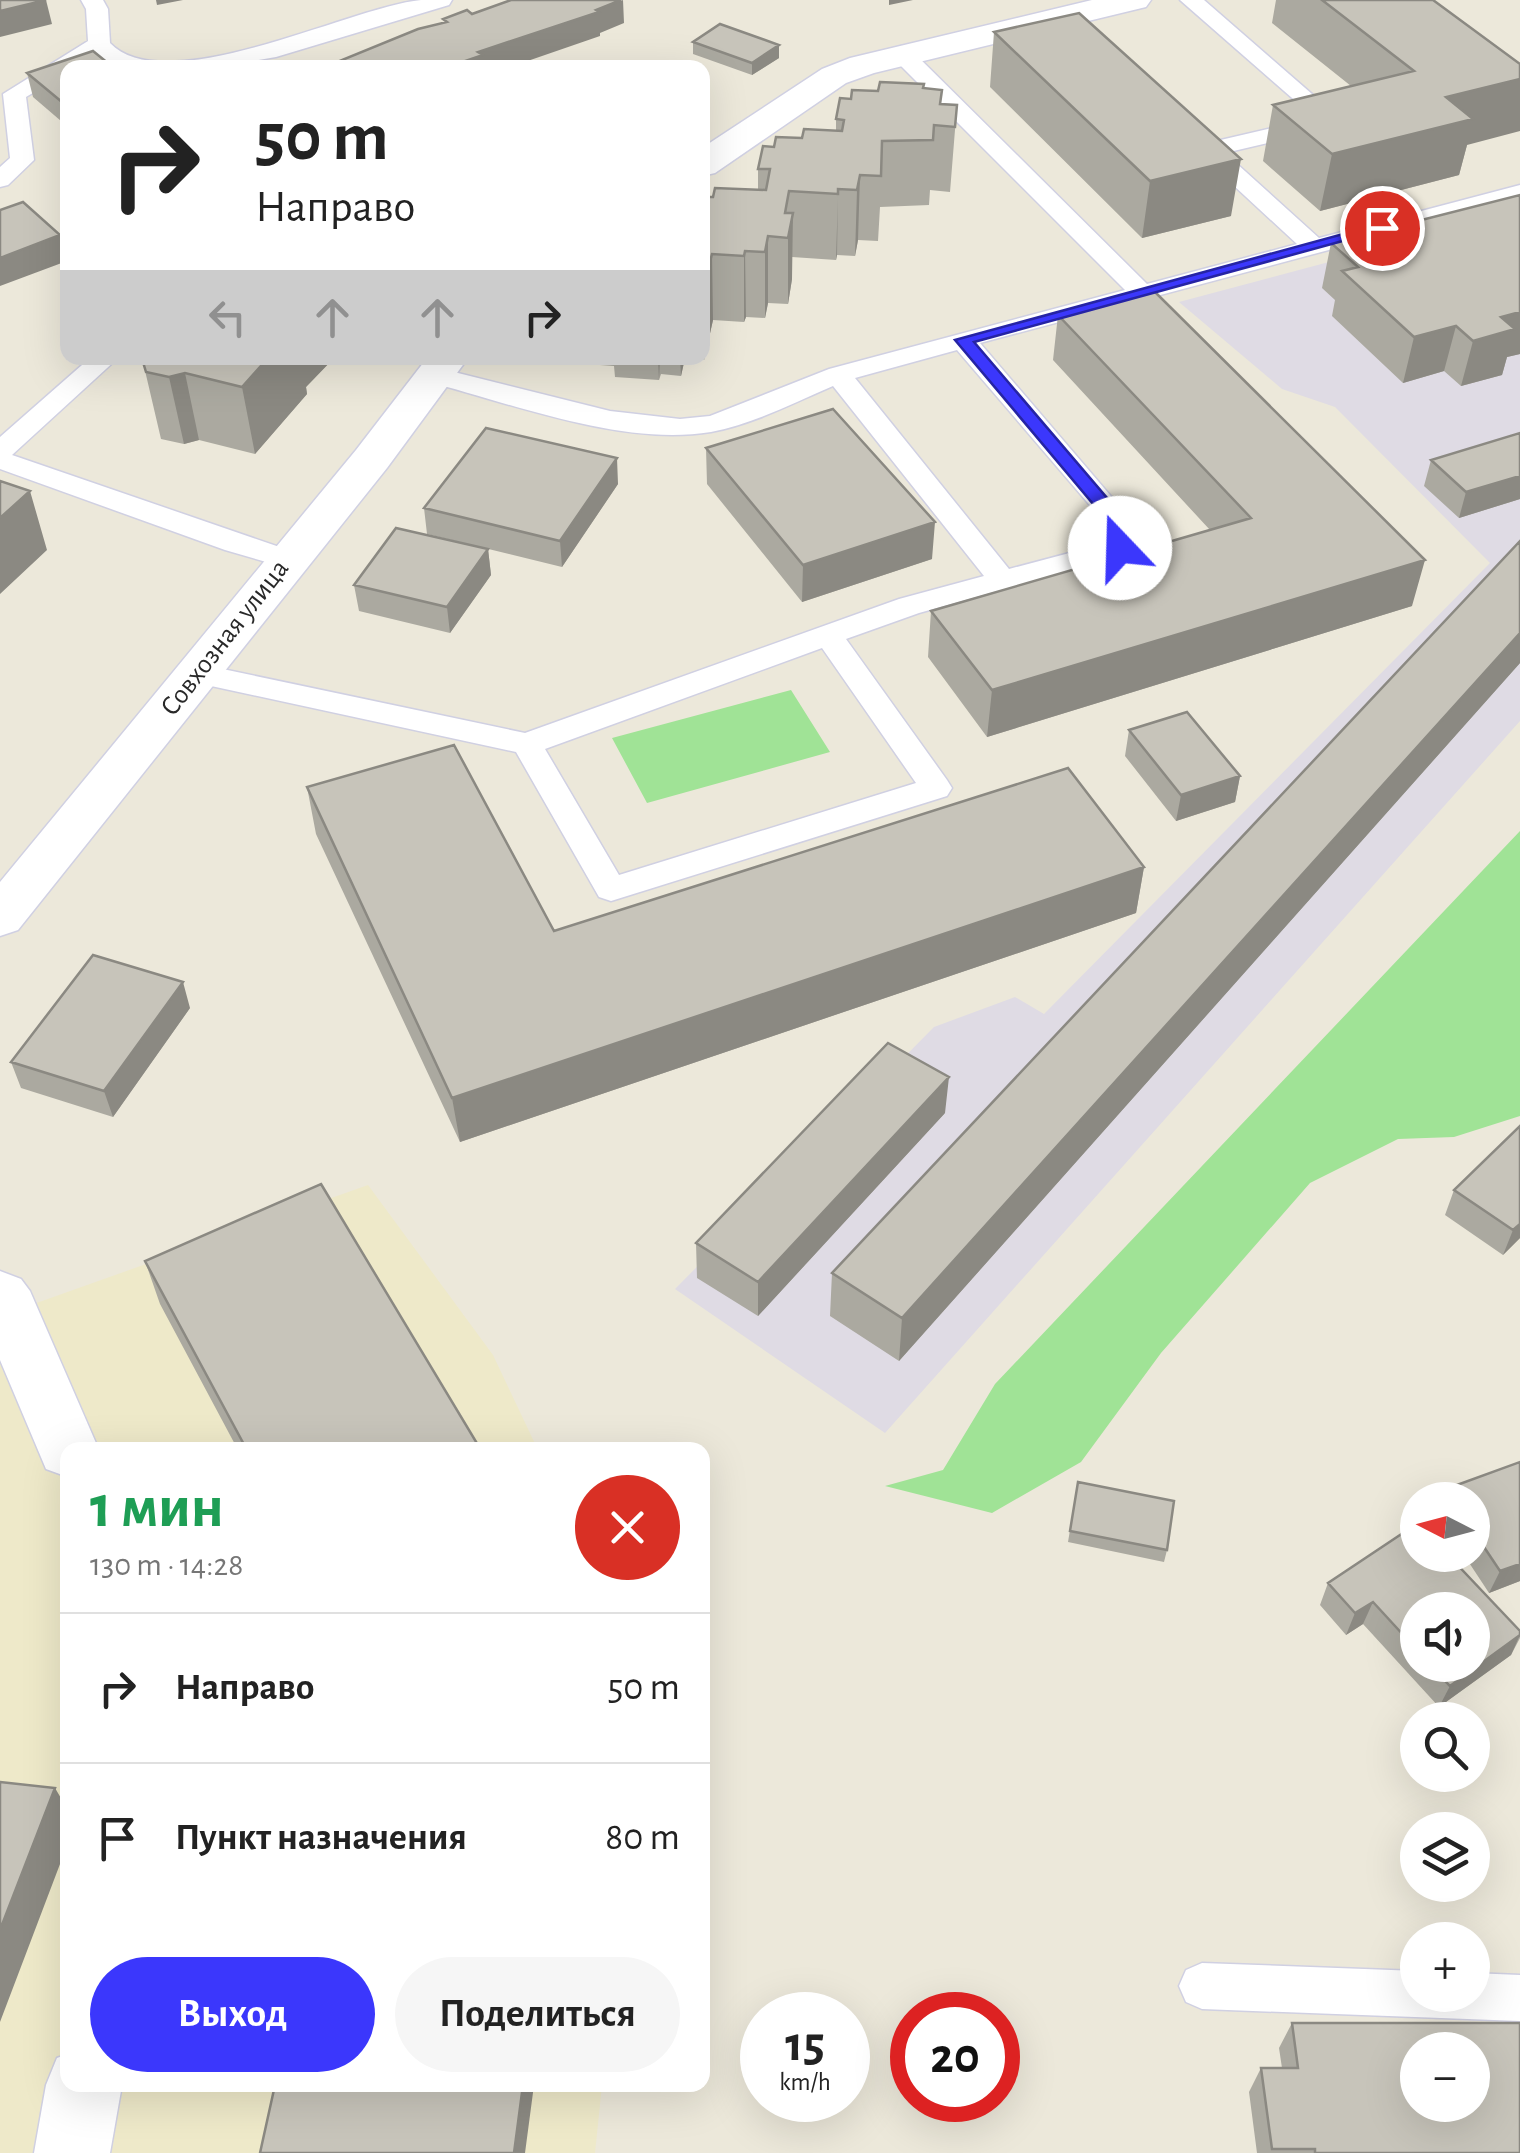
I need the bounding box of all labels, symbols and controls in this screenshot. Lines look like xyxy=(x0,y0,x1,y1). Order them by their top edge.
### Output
icon: right xyxy=(90,100,220,230)
text: 50 m xyxy=(255,103,389,173)
text: Направо xyxy=(255,185,415,230)
pin xyxy=(1340,186,1425,271)
icon: arrive xyxy=(1355,201,1410,256)
icon: left xyxy=(200,290,255,345)
icon: ahead xyxy=(305,290,360,345)
icon: ahead xyxy=(410,290,465,345)
icon: right xyxy=(515,290,570,345)
position arrow xyxy=(1068,496,1172,600)
street label: Совхозная улица xyxy=(156,555,295,721)
button: close xyxy=(575,1475,680,1580)
text: 1 мин xyxy=(90,1478,224,1538)
north arrow xyxy=(1400,1482,1490,1572)
map controls xyxy=(1400,1482,1490,2122)
text: 130 m · 14:28 xyxy=(90,1549,243,1581)
button: sound xyxy=(1400,1592,1490,1682)
icon: right xyxy=(90,1661,145,1716)
text: Направо xyxy=(175,1669,314,1707)
text: 50 m xyxy=(607,1669,680,1707)
button: search xyxy=(1400,1702,1490,1792)
icon: arrive xyxy=(90,1811,145,1866)
button: layers xyxy=(1400,1812,1490,1902)
text: Пункт назначения xyxy=(175,1819,467,1857)
text: 80 m xyxy=(605,1819,680,1857)
button: + xyxy=(1400,1922,1490,2012)
button: Выход xyxy=(90,1957,375,2072)
button: Поделиться xyxy=(395,1957,680,2072)
speed limit sign: 20 xyxy=(890,1992,1020,2122)
text: 15 xyxy=(785,2020,825,2070)
button: − xyxy=(1400,2032,1490,2122)
text: km/h xyxy=(779,2070,831,2095)

